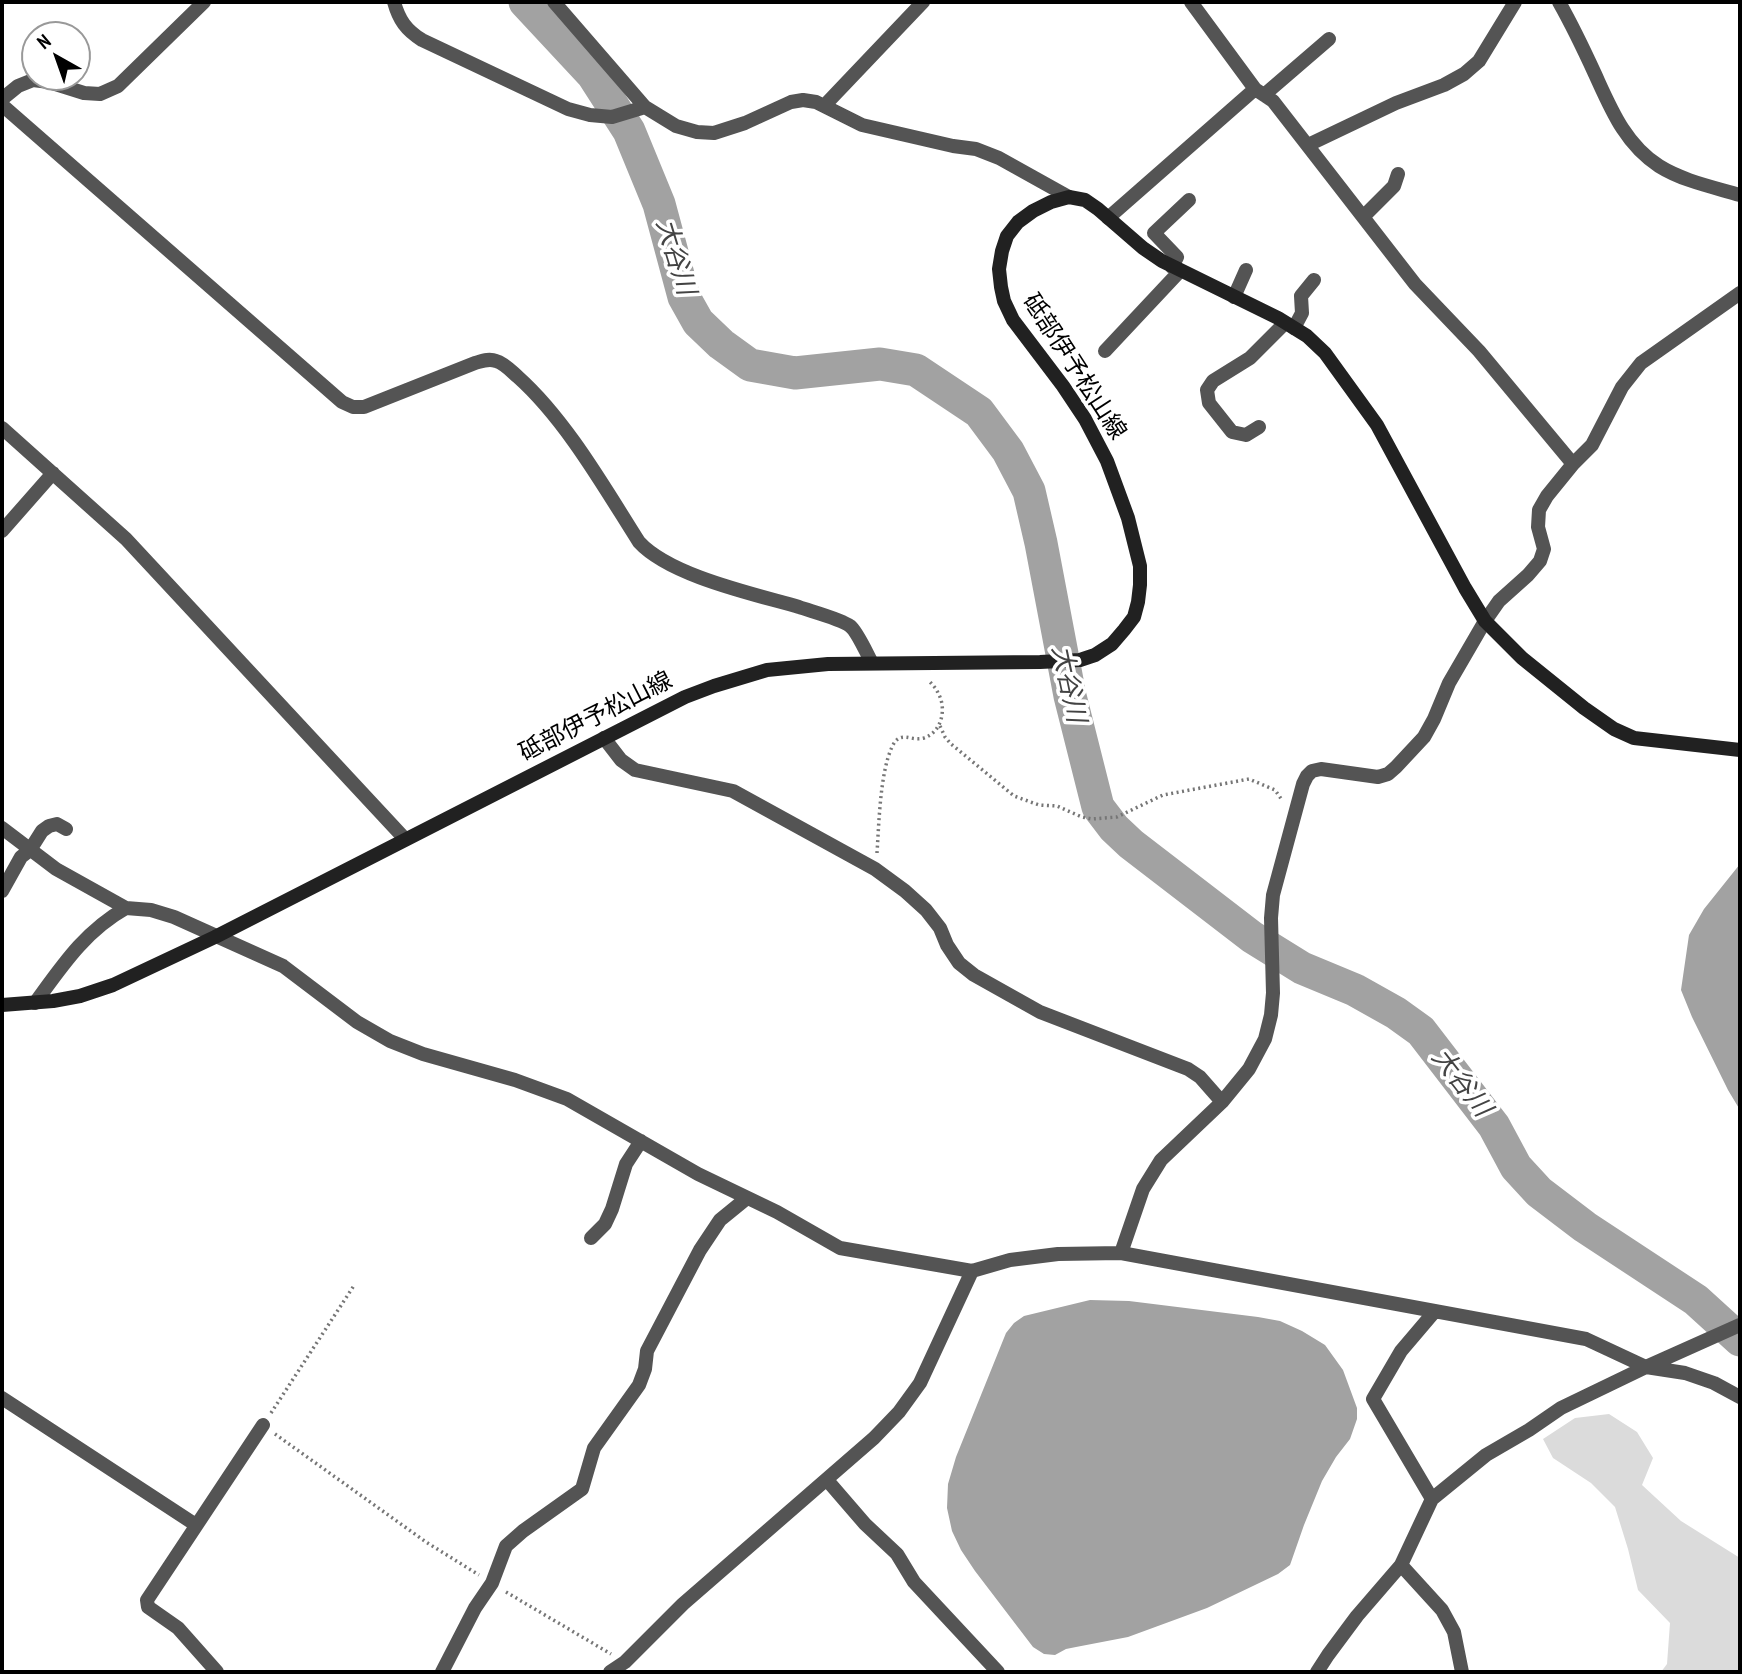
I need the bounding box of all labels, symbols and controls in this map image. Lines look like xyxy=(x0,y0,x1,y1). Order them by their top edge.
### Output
north arrow xyxy=(21,21,91,91)
text: N xyxy=(32,29,55,54)
water label: 大谷川 xyxy=(649,215,701,299)
street label: 砥部伊予松山線 xyxy=(1016,289,1132,445)
water label: 大谷川 xyxy=(1045,643,1091,725)
street label: 砥部伊予松山線 xyxy=(515,666,677,768)
water label: 大谷川 xyxy=(1425,1043,1497,1123)

